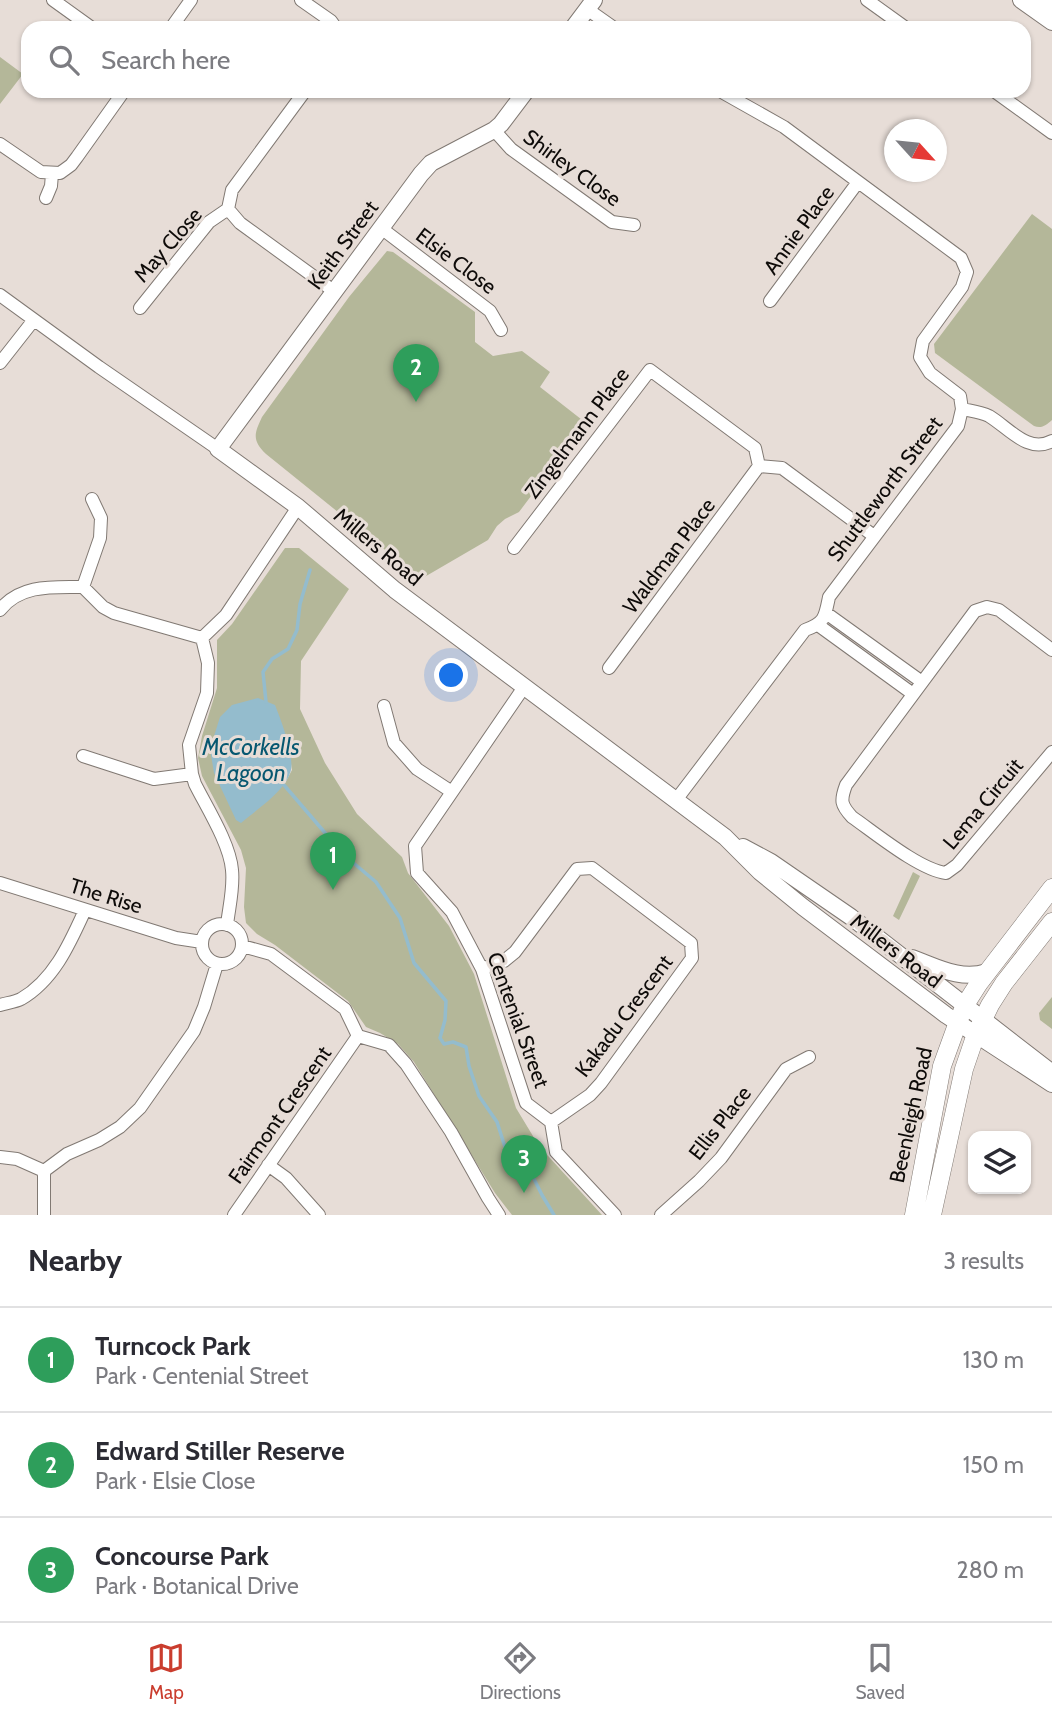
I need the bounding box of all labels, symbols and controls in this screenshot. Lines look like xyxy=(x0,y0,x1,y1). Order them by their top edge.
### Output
search box xyxy=(21,21,1031,98)
icon: search xyxy=(45,41,83,79)
text: Search here xyxy=(101,44,230,76)
north arrow xyxy=(884,119,947,182)
street label: Shirley Close xyxy=(519,124,626,211)
street label: Annie Place xyxy=(758,180,839,279)
street label: Keith Street xyxy=(302,195,383,294)
street label: May Close xyxy=(128,202,207,287)
street label: Elsie Close xyxy=(411,222,502,299)
pin: 2 xyxy=(393,344,439,402)
street label: Zingelmann Place xyxy=(519,362,634,503)
street label: Shuttleworth Street xyxy=(822,411,947,566)
street label: Waldman Place xyxy=(617,493,720,618)
street label: Millers Road xyxy=(329,503,428,591)
your location xyxy=(434,658,468,692)
water label: McCorkells Lagoon xyxy=(201,733,300,787)
street label: Lema Circuit xyxy=(937,753,1028,854)
pin: 1 xyxy=(310,832,356,890)
street label: The Rise xyxy=(67,873,146,918)
street label: Millers Road xyxy=(846,908,947,993)
street label: Centenial Street xyxy=(482,949,555,1091)
street label: Kakadu Crescent xyxy=(570,950,678,1082)
street label: Fairmont Crescent xyxy=(223,1041,336,1188)
street label: Beenleigh Road xyxy=(884,1045,937,1185)
street label: Ellis Place xyxy=(683,1081,756,1164)
map controls xyxy=(968,1131,1031,1194)
button: layers xyxy=(968,1131,1031,1194)
pin: 3 xyxy=(501,1135,547,1193)
text: Nearby xyxy=(28,1242,122,1279)
text: 3 results xyxy=(943,1247,1024,1275)
text: Turncock Park xyxy=(95,1330,251,1362)
text: 1 xyxy=(47,1346,55,1374)
text: 130 m xyxy=(963,1346,1024,1374)
text: Park · Centenial Street xyxy=(95,1362,308,1390)
text: Edward Stiller Reserve xyxy=(95,1435,345,1467)
text: 2 xyxy=(45,1451,57,1479)
text: 150 m xyxy=(963,1451,1024,1479)
text: Park · Elsie Close xyxy=(95,1467,255,1495)
text: Concourse Park xyxy=(95,1540,269,1572)
text: 3 xyxy=(45,1556,57,1584)
text: 280 m xyxy=(957,1556,1024,1584)
text: Park · Botanical Drive xyxy=(95,1572,299,1600)
tab: Map xyxy=(147,1639,185,1704)
tab: Directions xyxy=(480,1639,561,1704)
tab: Saved xyxy=(855,1639,905,1704)

